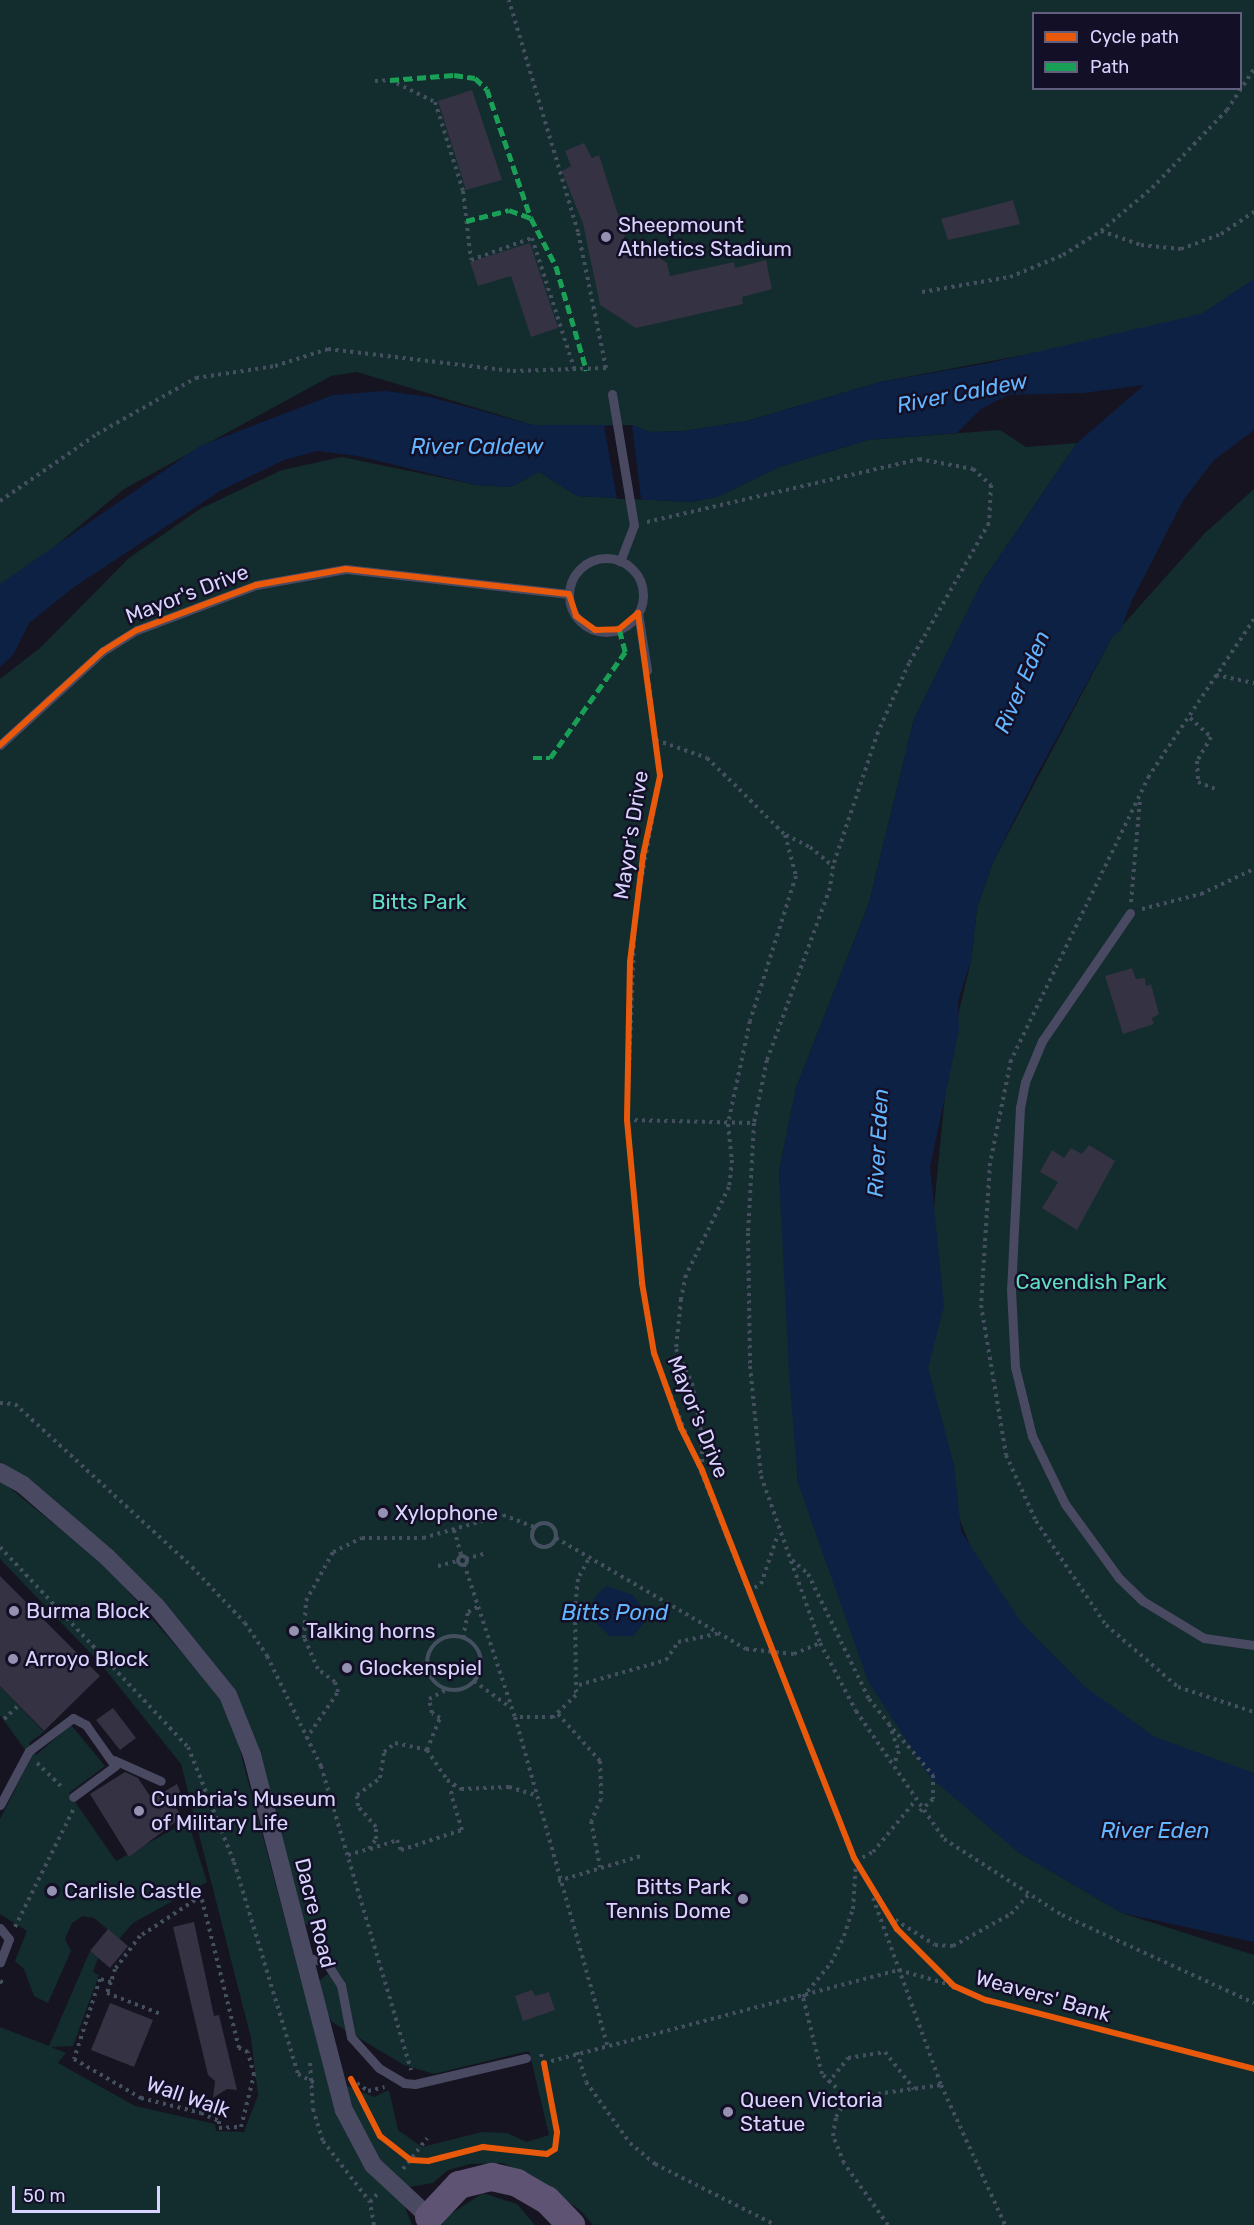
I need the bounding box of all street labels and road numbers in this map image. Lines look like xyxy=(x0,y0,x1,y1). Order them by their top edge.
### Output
street label: Mayor's Drive xyxy=(122,559,252,629)
street label: Mayor's Drive xyxy=(608,769,654,901)
street label: Mayor's Drive xyxy=(662,1352,734,1482)
street label: Dacre Road xyxy=(289,1856,341,1970)
street label: Weavers' Bank xyxy=(972,1965,1114,2027)
street label: Wall Walk xyxy=(143,2071,233,2123)

